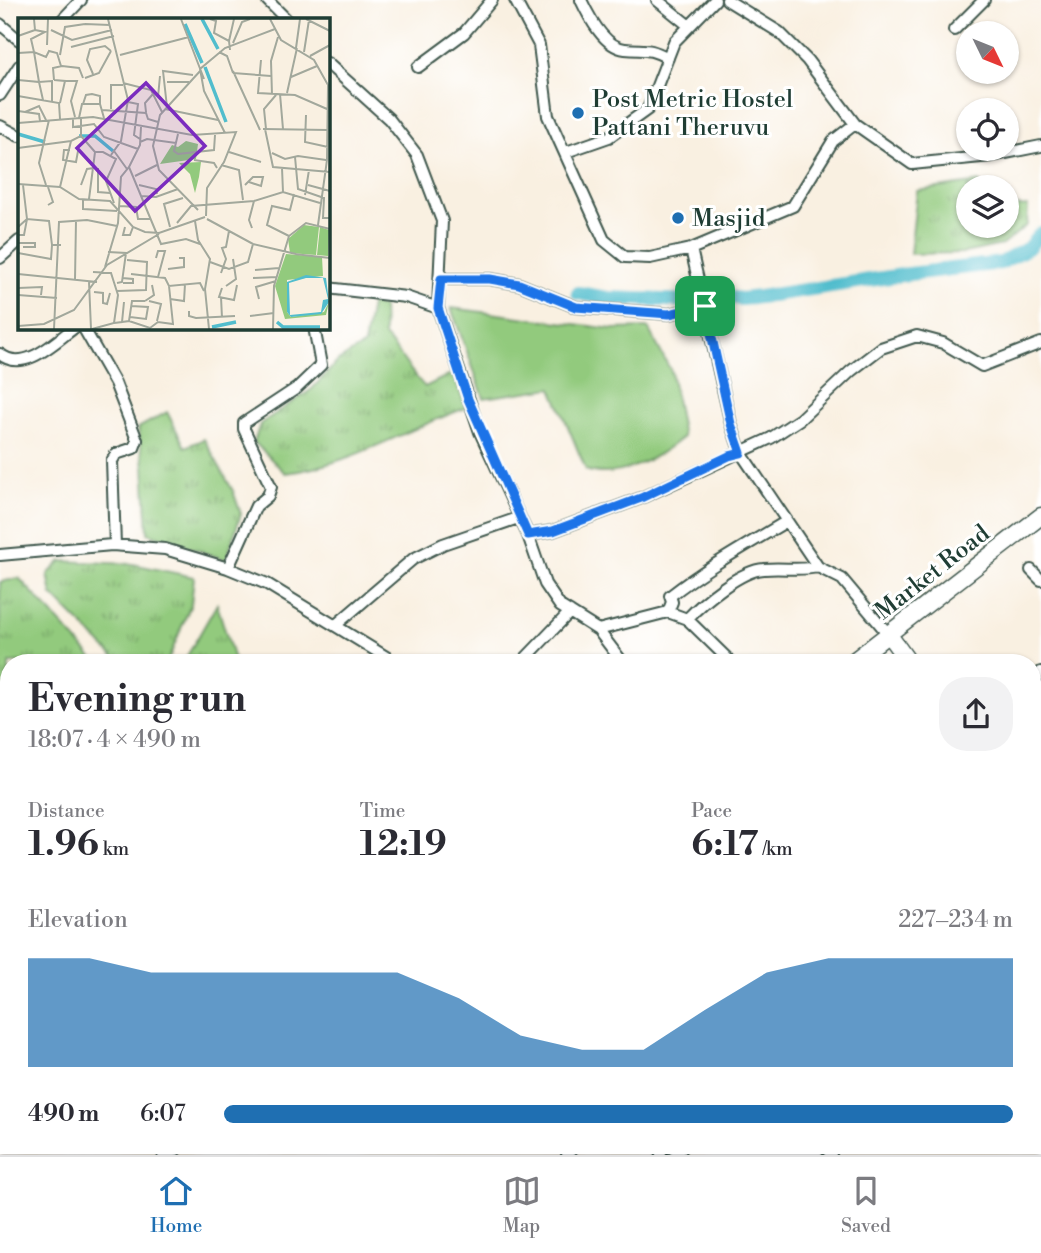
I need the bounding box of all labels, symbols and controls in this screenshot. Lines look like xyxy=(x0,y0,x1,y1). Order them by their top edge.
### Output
inset map xyxy=(18,18,329,329)
north arrow xyxy=(956,21,1018,84)
map controls xyxy=(956,21,1019,238)
place label: Post Metric Hostel Pattani Theruvu xyxy=(592,85,793,143)
button: locate xyxy=(956,98,1019,161)
marker: Post Metric Hostel Pattani Theruvu xyxy=(570,105,586,121)
button: layers xyxy=(956,175,1019,238)
place label: Masjid xyxy=(692,204,766,234)
marker: Masjid xyxy=(670,210,686,226)
pin xyxy=(675,276,735,336)
icon: arrive xyxy=(686,287,724,325)
street label: Market Road xyxy=(869,519,996,627)
text: Evening run xyxy=(28,676,246,723)
button: share xyxy=(939,677,1013,751)
text: 18:07 · 4 × 490 m xyxy=(28,726,201,754)
text: Distance xyxy=(28,799,105,823)
text: Time xyxy=(360,799,405,823)
text: Pace xyxy=(691,799,732,823)
text: 1.96 xyxy=(28,823,99,866)
text: 12:19 xyxy=(360,823,447,866)
text: 6:17 xyxy=(691,823,758,866)
text: km xyxy=(99,837,129,861)
text: /km xyxy=(758,837,793,861)
text: Elevation xyxy=(28,906,128,934)
text: 227–234 m xyxy=(898,906,1013,934)
text: 490 m xyxy=(28,1100,99,1128)
text: 6:07 xyxy=(140,1100,186,1128)
tab: Home xyxy=(150,1172,202,1238)
tab: Map xyxy=(503,1172,541,1238)
tab: Saved xyxy=(841,1172,891,1238)

